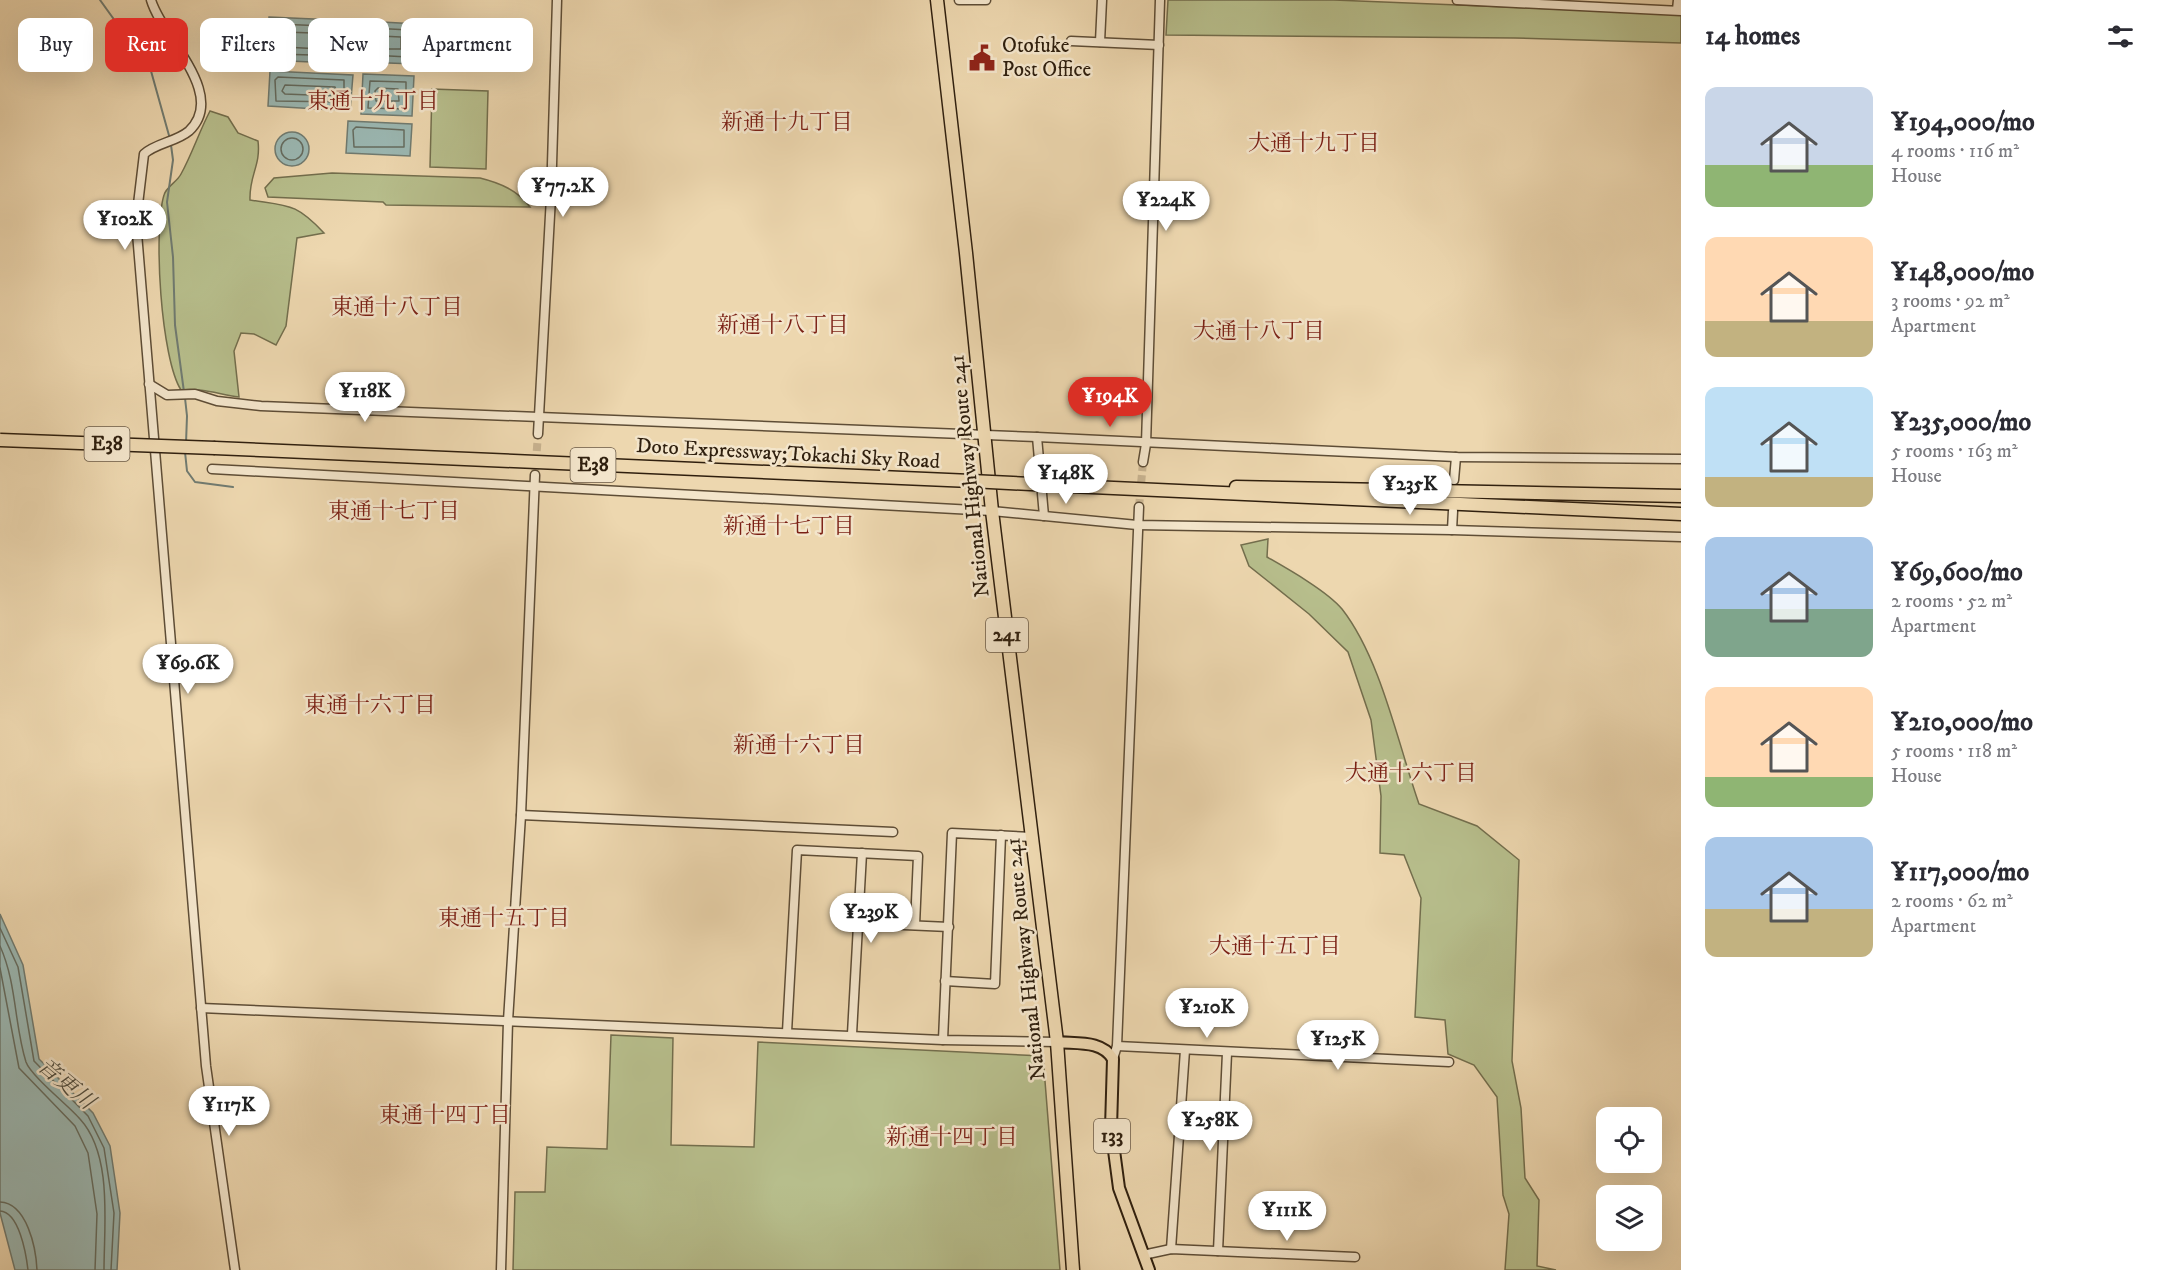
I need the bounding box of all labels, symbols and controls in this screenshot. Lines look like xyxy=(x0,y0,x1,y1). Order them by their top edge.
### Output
chip: Buy xyxy=(18,18,93,72)
chip: Rent xyxy=(105,18,188,72)
chip: Filters xyxy=(200,18,296,72)
chip: New xyxy=(308,18,389,72)
chip: Apartment xyxy=(401,18,533,72)
text: 14 homes xyxy=(1705,20,1800,53)
icon: filters xyxy=(2104,20,2137,53)
place label: Otofuke Post Office xyxy=(1002,33,1092,83)
public building icon: Otofuke Post Office xyxy=(967,43,997,73)
district label: 東通十九丁目 xyxy=(307,88,439,115)
text: ¥194,000/mo xyxy=(1891,106,2035,139)
district label: 新通十九丁目 xyxy=(721,109,853,136)
icon: home xyxy=(1753,111,1825,183)
district label: 大通十九丁目 xyxy=(1248,130,1380,157)
text: 4 rooms · 116 m² xyxy=(1891,139,2019,164)
text: House xyxy=(1891,164,1942,189)
pin: ¥77.2K xyxy=(514,167,612,218)
text: ¥77.2K xyxy=(532,174,595,199)
pin: ¥224K xyxy=(1124,181,1208,232)
text: ¥224K xyxy=(1137,188,1195,213)
pin: ¥102K xyxy=(83,200,167,251)
text: ¥102K xyxy=(97,207,153,232)
text: ¥148,000/mo xyxy=(1891,256,2034,289)
icon: home xyxy=(1753,261,1825,333)
text: 3 rooms · 92 m² xyxy=(1891,289,2010,314)
district label: 東通十八丁目 xyxy=(331,294,463,321)
district label: 新通十八丁目 xyxy=(717,312,849,339)
text: Apartment xyxy=(1891,314,1976,339)
district label: 大通十八丁目 xyxy=(1193,318,1325,345)
street label: National Highway Route 241 xyxy=(944,353,996,599)
pin: ¥118K xyxy=(323,372,407,423)
pin: ¥194K xyxy=(1068,377,1152,428)
text: ¥118K xyxy=(339,379,391,404)
text: ¥194K xyxy=(1082,384,1138,409)
text: ¥235,000/mo xyxy=(1891,406,2031,439)
icon: home xyxy=(1753,411,1825,483)
road number: E38 xyxy=(84,427,130,461)
street label: Doto Expressway;Tokachi Sky Road xyxy=(635,433,941,475)
text: 5 rooms · 163 m² xyxy=(1891,439,2018,464)
road number: E38 xyxy=(570,448,616,482)
pin: ¥148K xyxy=(1024,454,1108,505)
text: ¥148K xyxy=(1038,461,1094,486)
text: House xyxy=(1891,464,1942,489)
pin: ¥235K xyxy=(1368,465,1452,516)
text: ¥235K xyxy=(1383,472,1437,497)
district label: 東通十七丁目 xyxy=(328,498,460,525)
district label: 新通十七丁目 xyxy=(723,513,855,540)
text: ¥69,600/mo xyxy=(1891,556,2023,589)
icon: home xyxy=(1753,561,1825,633)
text: 2 rooms · 52 m² xyxy=(1891,589,2012,614)
text: Apartment xyxy=(1891,614,1976,639)
road number: 241 xyxy=(986,618,1028,652)
pin: ¥69.6K xyxy=(139,644,237,695)
text: ¥69.6K xyxy=(156,651,220,676)
district label: 東通十六丁目 xyxy=(304,692,436,719)
text: ¥210,000/mo xyxy=(1891,706,2033,739)
icon: home xyxy=(1753,711,1825,783)
district label: 新通十六丁目 xyxy=(733,732,865,759)
text: 5 rooms · 118 m² xyxy=(1891,739,2017,764)
district label: 大通十六丁目 xyxy=(1345,760,1477,787)
text: House xyxy=(1891,764,1942,789)
street label: National Highway Route 241 xyxy=(1000,836,1052,1082)
text: ¥117,000/mo xyxy=(1891,856,2029,889)
icon: home xyxy=(1753,861,1825,933)
text: 2 rooms · 62 m² xyxy=(1891,889,2013,914)
pin: ¥239K xyxy=(829,893,913,944)
text: ¥239K xyxy=(844,900,898,925)
district label: 東通十五丁目 xyxy=(438,905,570,932)
text: Apartment xyxy=(1891,914,1976,939)
district label: 大通十五丁目 xyxy=(1209,933,1341,960)
pin: ¥210K xyxy=(1165,988,1249,1039)
text: ¥210K xyxy=(1179,995,1235,1020)
pin: ¥125K xyxy=(1296,1020,1380,1071)
text: ¥125K xyxy=(1311,1027,1365,1052)
water label: 音更川 xyxy=(32,1052,101,1117)
pin: ¥117K xyxy=(187,1086,271,1137)
text: ¥117K xyxy=(203,1093,255,1118)
pin: ¥258K xyxy=(1168,1101,1252,1152)
district label: 東通十四丁目 xyxy=(379,1102,511,1129)
map controls xyxy=(1596,1107,1662,1251)
button: locate xyxy=(1596,1107,1662,1173)
text: ¥258K xyxy=(1181,1108,1239,1133)
road number: 133 xyxy=(1094,1119,1130,1153)
district label: 新通十四丁目 xyxy=(886,1124,1018,1151)
button: layers xyxy=(1596,1185,1662,1251)
pin: ¥111K xyxy=(1245,1191,1329,1242)
text: ¥111K xyxy=(1262,1198,1312,1223)

